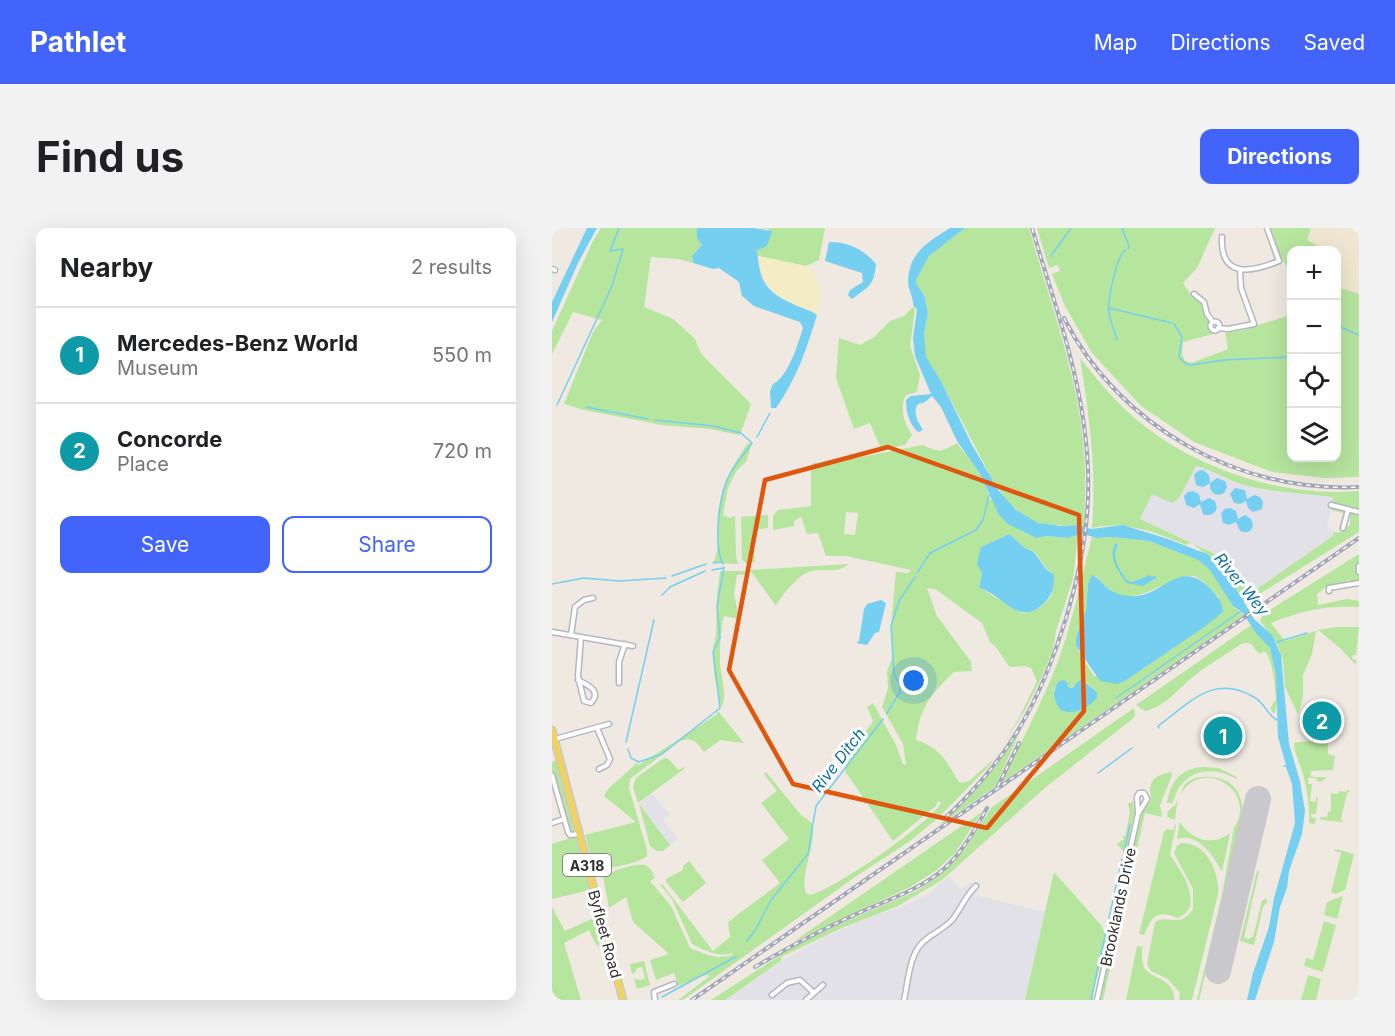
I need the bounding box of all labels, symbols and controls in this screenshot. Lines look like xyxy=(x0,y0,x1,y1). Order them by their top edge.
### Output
text: Pathlet xyxy=(30,25,126,59)
text: Map xyxy=(1094,30,1137,55)
text: Directions xyxy=(1170,30,1271,55)
text: Saved xyxy=(1304,30,1365,55)
button: Directions xyxy=(1200,129,1359,184)
text: Find us xyxy=(36,131,184,182)
map controls xyxy=(1287,246,1341,462)
button: + xyxy=(1287,246,1341,300)
text: Nearby xyxy=(60,252,153,283)
text: 2 results xyxy=(411,255,492,279)
button: − xyxy=(1287,300,1341,354)
text: Mercedes-Benz World xyxy=(117,330,358,356)
text: 1 xyxy=(75,343,84,367)
text: 550 m xyxy=(432,343,492,367)
button: locate xyxy=(1287,354,1341,408)
text: Museum xyxy=(117,356,198,380)
button: layers xyxy=(1287,408,1341,462)
text: Concorde xyxy=(117,426,222,452)
text: 2 xyxy=(73,439,86,463)
text: 720 m xyxy=(433,439,492,463)
text: Place xyxy=(117,452,169,476)
button: Save xyxy=(60,516,270,573)
button: Share xyxy=(282,516,492,573)
water label: River Wey xyxy=(1210,548,1274,620)
your location xyxy=(899,666,928,695)
pin: 2 xyxy=(1302,698,1342,744)
pin: 1 xyxy=(1204,714,1242,758)
water label: Rive Ditch xyxy=(807,724,869,796)
street label: Brooklands Drive xyxy=(1096,846,1140,968)
road number: A318 xyxy=(563,854,611,876)
street label: Byfleet Road xyxy=(584,888,626,980)

